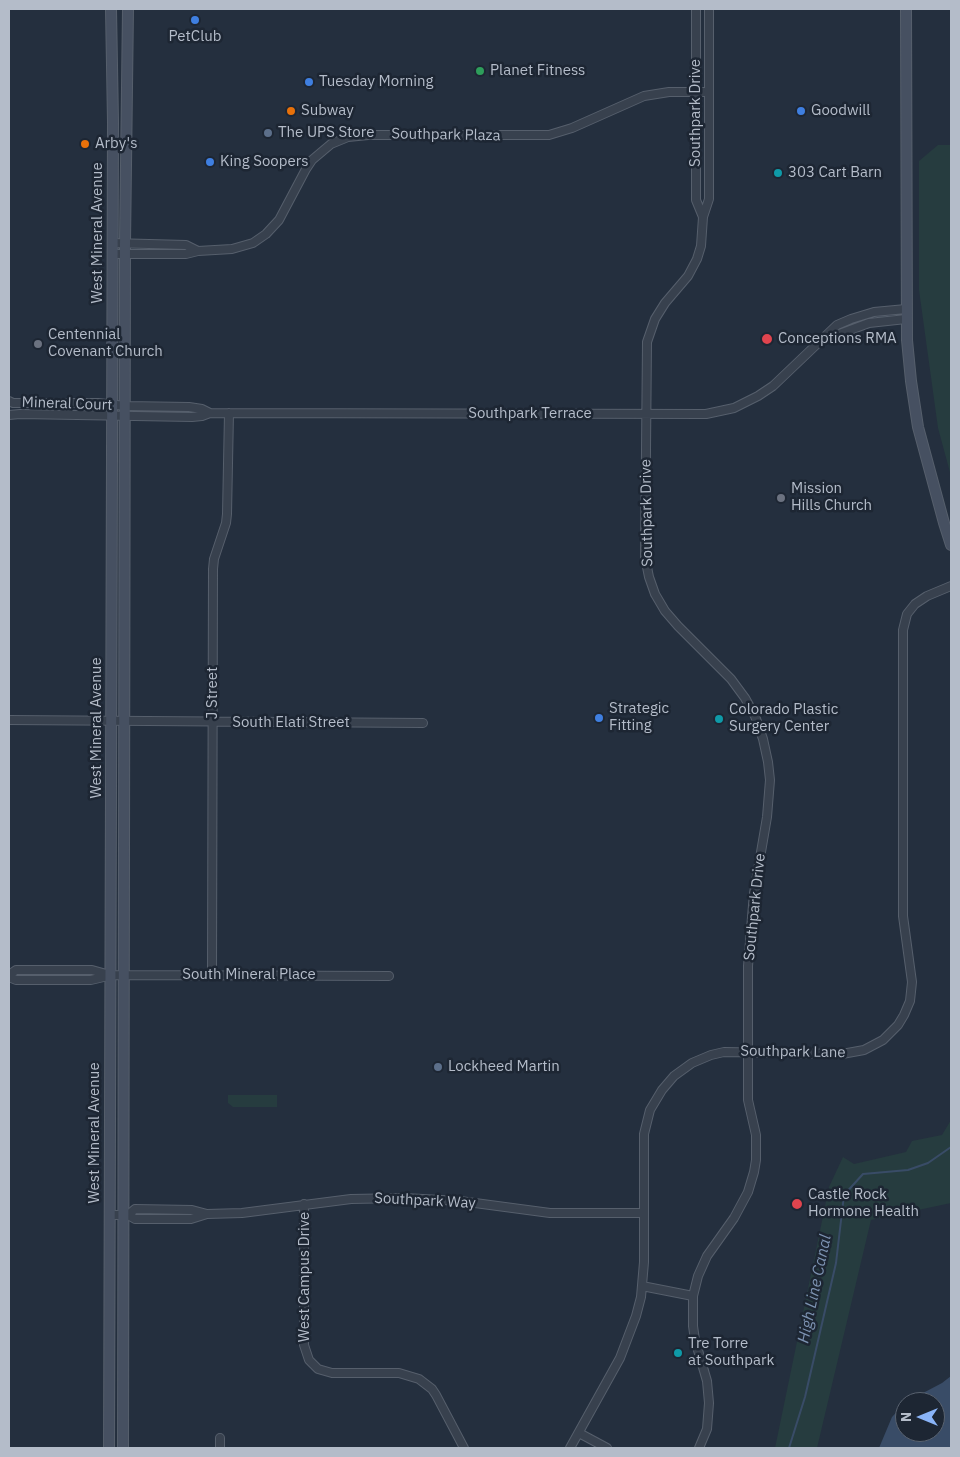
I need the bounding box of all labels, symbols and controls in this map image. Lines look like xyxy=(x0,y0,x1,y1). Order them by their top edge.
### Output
marker: PetClub xyxy=(189,14,201,26)
place label: PetClub xyxy=(169,28,221,46)
street label: Southpark Drive xyxy=(687,59,705,167)
place label: Planet Fitness xyxy=(490,62,585,80)
marker: Planet Fitness xyxy=(474,65,486,77)
place label: Tuesday Morning xyxy=(319,73,433,91)
marker: Tuesday Morning xyxy=(303,76,315,88)
place label: Subway xyxy=(301,102,354,120)
place label: Goodwill xyxy=(811,102,870,120)
marker: Subway xyxy=(285,105,297,117)
marker: Goodwill xyxy=(795,105,807,117)
place label: The UPS Store xyxy=(278,124,374,142)
street label: Southpark Plaza xyxy=(391,125,501,145)
marker: The UPS Store xyxy=(262,127,274,139)
place label: Arby's xyxy=(95,135,137,153)
marker: Arby's xyxy=(79,138,91,150)
place label: King Soopers xyxy=(220,153,308,171)
marker: King Soopers xyxy=(204,156,216,168)
street label: West Mineral Avenue xyxy=(89,162,107,304)
place label: 303 Cart Barn xyxy=(788,164,882,182)
marker: 303 Cart Barn xyxy=(772,167,784,179)
place label: Centennial Covenant Church xyxy=(48,326,163,361)
place label: Conceptions RMA xyxy=(778,330,897,348)
marker: Conceptions RMA xyxy=(760,332,774,346)
marker: Centennial Covenant Church xyxy=(32,338,44,350)
street label: Mineral Court xyxy=(21,393,113,415)
street label: Southpark Terrace xyxy=(468,405,592,423)
street label: Southpark Drive xyxy=(637,459,657,567)
place label: Mission Hills Church xyxy=(791,480,872,515)
marker: Mission Hills Church xyxy=(775,492,787,504)
street label: West Mineral Avenue xyxy=(88,657,106,799)
street label: J Street xyxy=(204,667,222,719)
place label: Strategic Fitting xyxy=(609,700,669,735)
place label: Colorado Plastic Surgery Center xyxy=(729,701,838,736)
marker: Strategic Fitting xyxy=(593,712,605,724)
marker: Colorado Plastic Surgery Center xyxy=(713,713,725,725)
street label: South Elati Street xyxy=(232,714,350,732)
street label: Southpark Drive xyxy=(740,852,770,962)
street label: South Mineral Place xyxy=(182,966,316,984)
street label: Southpark Lane xyxy=(740,1042,846,1062)
place label: Lockheed Martin xyxy=(448,1058,560,1076)
marker: Lockheed Martin xyxy=(432,1061,444,1073)
street label: West Mineral Avenue xyxy=(86,1062,104,1204)
place label: Castle Rock Hormone Health xyxy=(808,1186,919,1221)
street label: Southpark Way xyxy=(374,1189,476,1213)
marker: Castle Rock Hormone Health xyxy=(790,1197,804,1211)
street label: West Campus Drive xyxy=(296,1212,314,1342)
water label: High Line Canal xyxy=(794,1233,836,1345)
place label: Tre Torre at Southpark xyxy=(688,1335,774,1370)
marker: Tre Torre at Southpark xyxy=(672,1347,684,1359)
north arrow xyxy=(895,1392,945,1442)
text: N xyxy=(897,1412,915,1422)

